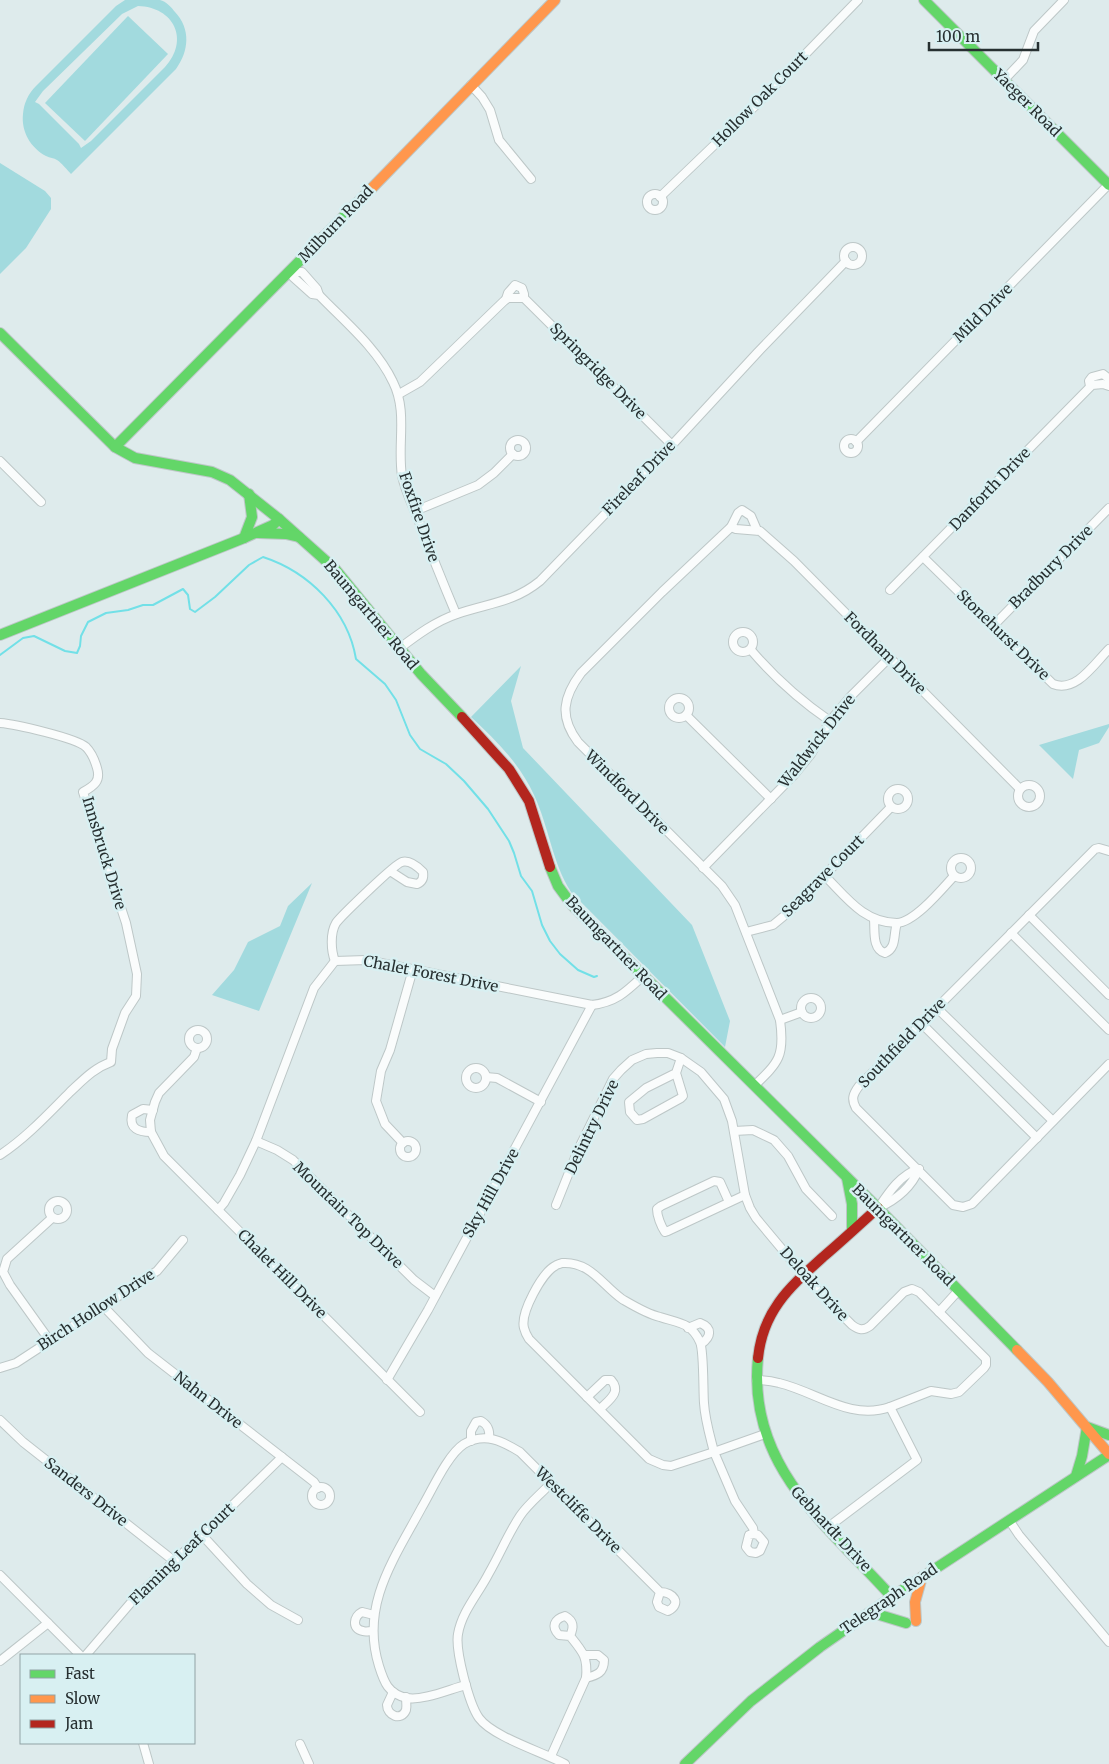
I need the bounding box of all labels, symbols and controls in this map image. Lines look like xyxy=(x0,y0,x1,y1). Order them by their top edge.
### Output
scale bar xyxy=(929,20,1038,52)
text: 100 m xyxy=(936,27,980,46)
street label: Hollow Oak Court xyxy=(708,47,811,150)
street label: Yaeger Road xyxy=(989,64,1065,141)
street label: Milburn Road xyxy=(294,181,377,266)
street label: Mild Drive xyxy=(949,279,1016,346)
street label: Springridge Drive xyxy=(546,319,651,423)
street label: Fireleaf Drive xyxy=(598,436,679,519)
street label: Danforth Drive xyxy=(945,443,1034,534)
street label: Foxfire Drive xyxy=(395,469,444,564)
street label: Bradbury Drive xyxy=(1005,521,1096,612)
street label: Baumgartner Road xyxy=(320,556,423,673)
street label: Stonehurst Drive xyxy=(953,585,1054,684)
street label: Fordham Drive xyxy=(840,608,930,698)
street label: Waldwick Drive xyxy=(774,690,859,792)
street label: Windford Drive xyxy=(581,745,673,838)
street label: Innsbruck Drive xyxy=(78,794,131,912)
street label: Seagrave Court xyxy=(778,830,868,921)
street label: Baumgartner Road xyxy=(562,892,671,1003)
street label: Chalet Forest Drive xyxy=(362,951,500,996)
street label: Southfield Drive xyxy=(854,994,949,1091)
street label: Delintry Drive xyxy=(560,1076,623,1177)
street label: Sky Hill Drive xyxy=(458,1145,523,1241)
street label: Mountain Top Drive xyxy=(289,1157,407,1272)
street label: Baumgartner Road xyxy=(848,1180,958,1290)
street label: Chalet Hill Drive xyxy=(234,1225,331,1322)
street label: Deloak Drive xyxy=(776,1243,853,1325)
street label: Birch Hollow Drive xyxy=(34,1265,158,1354)
street label: Nahn Drive xyxy=(170,1367,247,1432)
street label: Sanders Drive xyxy=(41,1453,132,1530)
street label: Westcliffe Drive xyxy=(531,1462,625,1557)
street label: Gebhardt Drive xyxy=(787,1482,876,1575)
street label: Flaming Leaf Court xyxy=(125,1498,238,1609)
street label: Telegraph Road xyxy=(837,1559,941,1638)
legend xyxy=(20,1654,195,1744)
text: Fast xyxy=(65,1664,95,1683)
text: Slow xyxy=(65,1689,100,1708)
text: Jam xyxy=(64,1714,93,1733)

